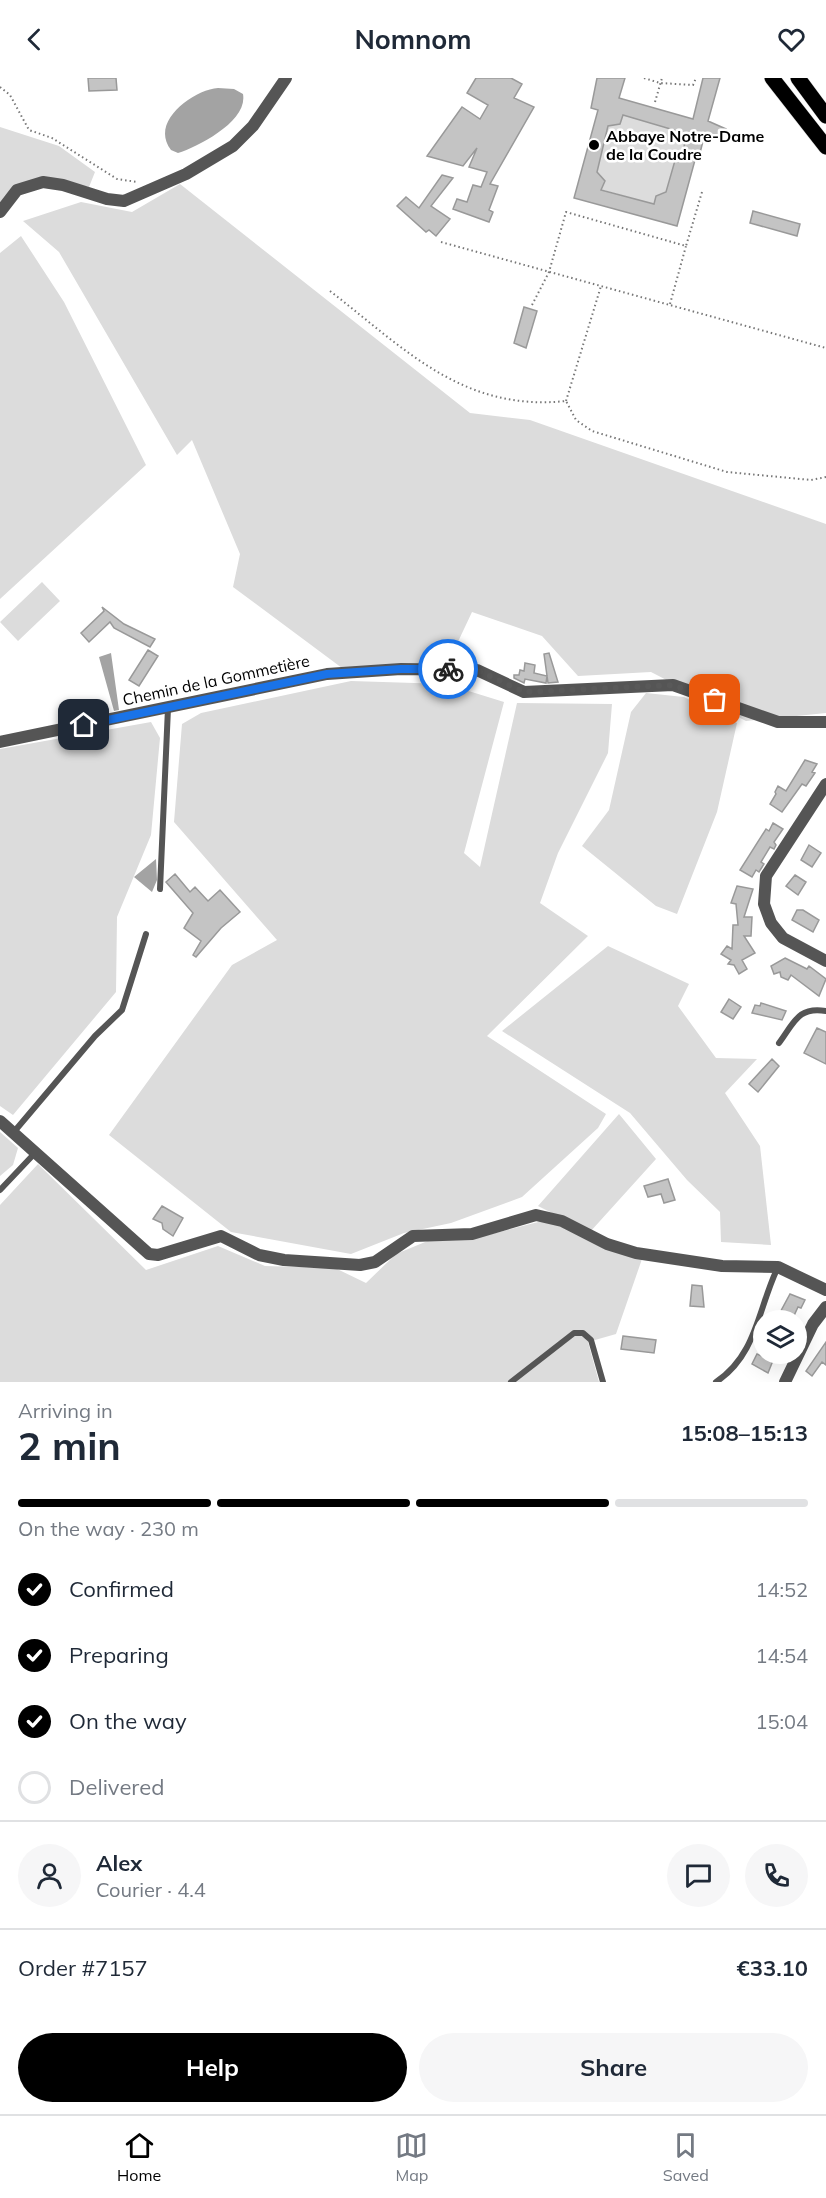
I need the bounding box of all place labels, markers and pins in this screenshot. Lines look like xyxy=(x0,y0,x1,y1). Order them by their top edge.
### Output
place label: Abbaye Notre-Dame de la Coudre xyxy=(606,126,765,164)
marker: Abbaye Notre-Dame de la Coudre xyxy=(587,138,601,152)
pin xyxy=(689,674,740,725)
pin xyxy=(58,699,109,750)

